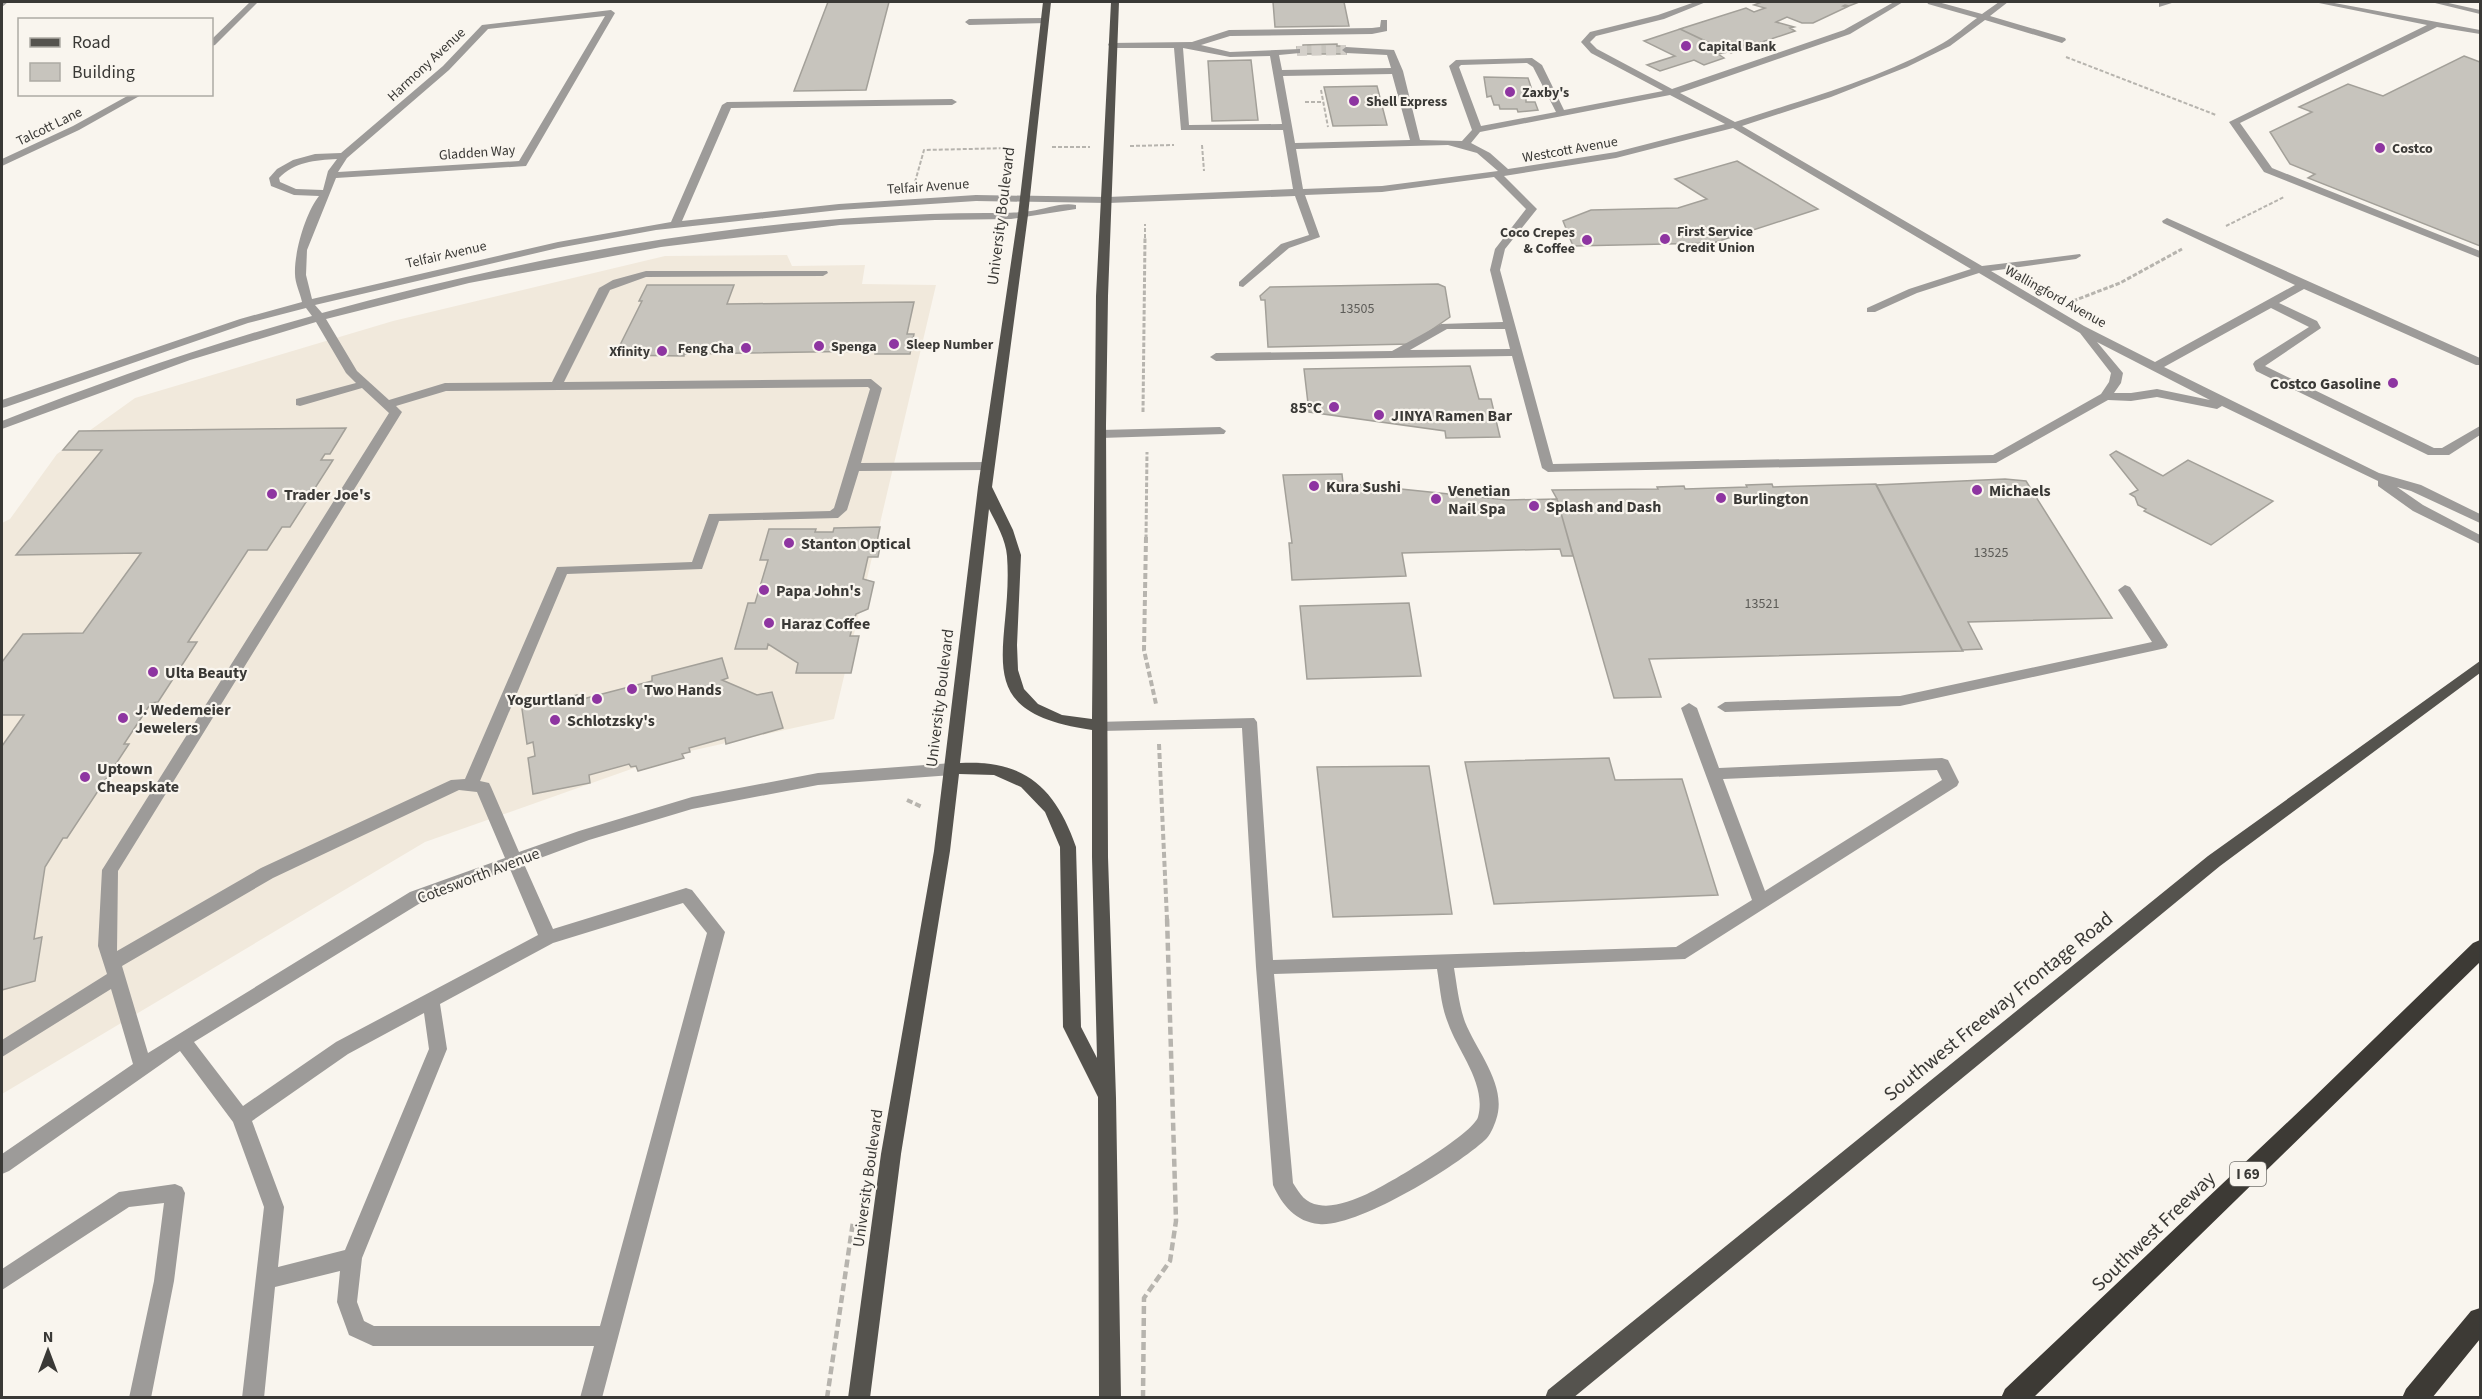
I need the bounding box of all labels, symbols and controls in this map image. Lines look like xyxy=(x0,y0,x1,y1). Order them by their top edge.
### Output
legend xyxy=(18,18,213,96)
street label: Harmony Avenue xyxy=(383,23,470,106)
text: Road xyxy=(72,30,111,55)
place label: Capital Bank xyxy=(1698,37,1777,57)
marker: Capital Bank xyxy=(1679,39,1693,53)
text: Building xyxy=(72,60,135,85)
place label: Zaxby's xyxy=(1522,83,1569,103)
marker: Zaxby's xyxy=(1503,85,1517,99)
place label: Shell Express xyxy=(1366,92,1447,112)
marker: Shell Express xyxy=(1347,94,1361,108)
street label: Talcott Lane xyxy=(13,102,86,151)
street label: Westcott Avenue xyxy=(1521,132,1620,168)
place label: Costco xyxy=(2392,139,2433,159)
street label: Gladden Way xyxy=(438,140,516,166)
marker: Costco xyxy=(2373,141,2387,155)
street label: University Boulevard xyxy=(982,146,1020,286)
street label: Telfair Avenue xyxy=(886,174,970,200)
place label: First Service Credit Union xyxy=(1677,222,1755,258)
place label: Coco Crepes & Coffee xyxy=(1500,223,1575,259)
marker: First Service Credit Union xyxy=(1658,232,1672,246)
marker: Coco Crepes & Coffee xyxy=(1580,233,1594,247)
street label: Telfair Avenue xyxy=(404,236,489,274)
street label: Wallingford Avenue xyxy=(2001,261,2110,333)
house number: 13505 xyxy=(1340,299,1374,319)
place label: Sleep Number xyxy=(906,335,994,355)
place label: Spenga xyxy=(831,337,877,357)
marker: Sleep Number xyxy=(887,337,901,351)
place label: Feng Cha xyxy=(678,339,734,359)
marker: Spenga xyxy=(812,339,826,353)
marker: Feng Cha xyxy=(739,341,753,355)
place label: Xfinity xyxy=(609,342,651,362)
marker: Xfinity xyxy=(655,344,669,358)
place label: Costco Gasoline xyxy=(2270,373,2381,395)
marker: Costco Gasoline xyxy=(2386,376,2400,390)
place label: 85°C xyxy=(1290,397,1322,419)
marker: 85°C xyxy=(1327,400,1341,414)
place label: JINYA Ramen Bar xyxy=(1391,405,1513,427)
marker: JINYA Ramen Bar xyxy=(1372,408,1386,422)
place label: Kura Sushi xyxy=(1326,476,1401,498)
marker: Kura Sushi xyxy=(1307,479,1321,493)
place label: Venetian Nail Spa xyxy=(1447,480,1510,520)
place label: Michaels xyxy=(1989,480,2051,502)
marker: Michaels xyxy=(1970,483,1984,497)
place label: Trader Joe's xyxy=(284,484,370,506)
marker: Trader Joe's xyxy=(265,487,279,501)
place label: Burlington xyxy=(1733,488,1809,510)
marker: Burlington xyxy=(1714,491,1728,505)
marker: Venetian Nail Spa xyxy=(1429,492,1443,506)
place label: Splash and Dash xyxy=(1546,496,1661,518)
marker: Splash and Dash xyxy=(1527,499,1541,513)
place label: Stanton Optical xyxy=(801,533,911,555)
marker: Stanton Optical xyxy=(782,536,796,550)
house number: 13525 xyxy=(1974,543,2008,563)
place label: Papa John's xyxy=(776,580,861,602)
marker: Papa John's xyxy=(757,583,771,597)
house number: 13521 xyxy=(1745,594,1779,614)
place label: Haraz Coffee xyxy=(781,613,870,635)
marker: Haraz Coffee xyxy=(762,616,776,630)
street label: University Boulevard xyxy=(921,628,959,768)
place label: Ulta Beauty xyxy=(165,662,248,684)
marker: Ulta Beauty xyxy=(146,665,160,679)
place label: Two Hands xyxy=(644,679,722,701)
marker: Two Hands xyxy=(625,682,639,696)
place label: Yogurtland xyxy=(506,689,585,711)
marker: Yogurtland xyxy=(590,692,604,706)
place label: J. Wedemeier Jewelers xyxy=(135,699,231,739)
place label: Schlotzsky's xyxy=(567,710,655,732)
marker: J. Wedemeier Jewelers xyxy=(116,711,130,725)
marker: Schlotzsky's xyxy=(548,713,562,727)
place label: Uptown Cheapskate xyxy=(97,758,179,798)
marker: Uptown Cheapskate xyxy=(78,770,92,784)
street label: Cotesworth Avenue xyxy=(414,842,543,909)
street label: Southwest Freeway Frontage Road xyxy=(1878,905,2119,1108)
street label: University Boulevard xyxy=(847,1108,889,1248)
road number: I 69 xyxy=(2230,1162,2266,1186)
street label: Southwest Freeway xyxy=(2085,1165,2222,1298)
north arrow xyxy=(18,1321,78,1381)
text: N xyxy=(43,1326,53,1348)

